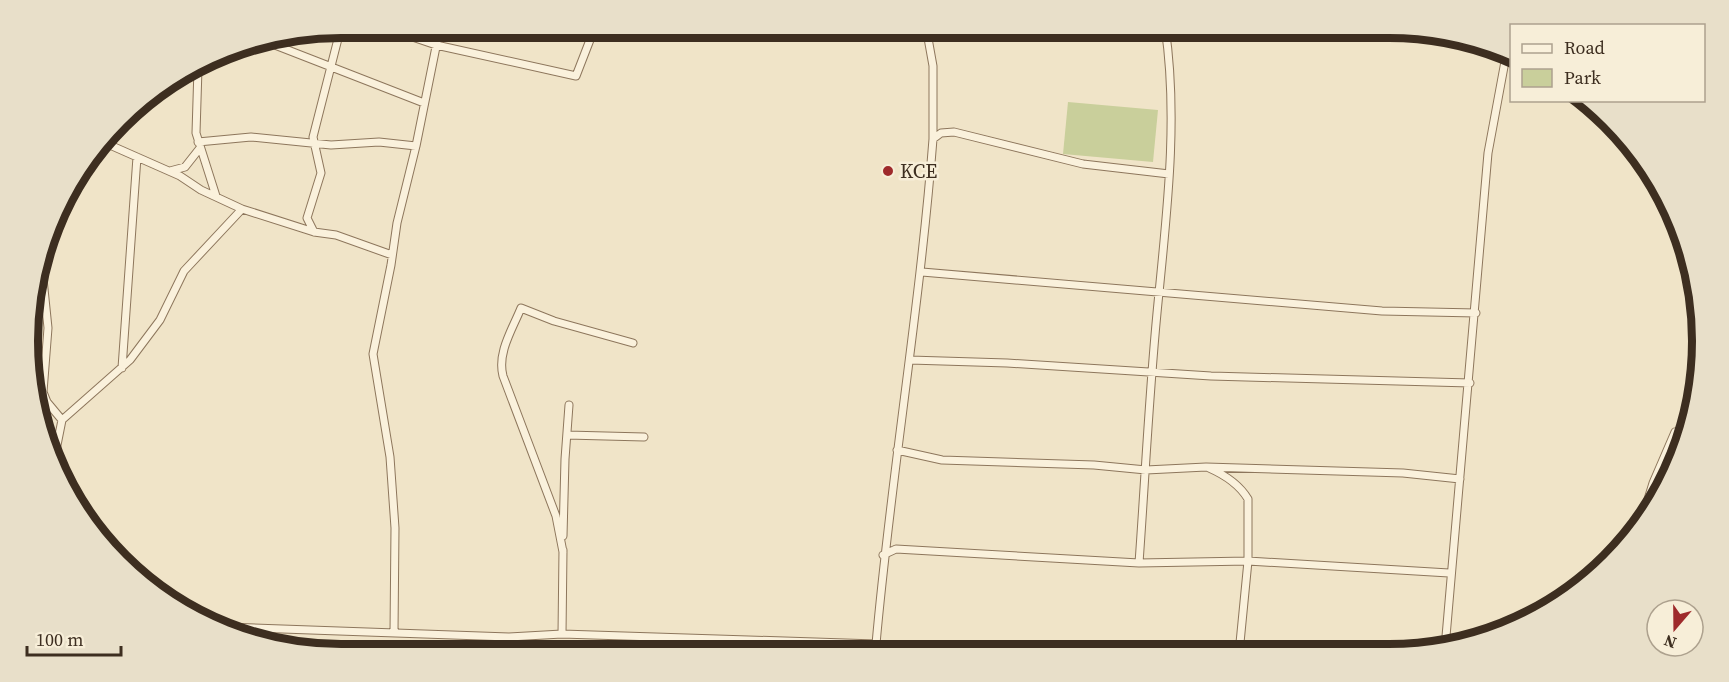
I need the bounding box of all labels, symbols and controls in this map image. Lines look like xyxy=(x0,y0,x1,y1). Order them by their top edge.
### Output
legend xyxy=(1510,24,1705,102)
text: Road xyxy=(1564,35,1605,60)
text: Park xyxy=(1564,65,1601,90)
place label: KCE xyxy=(900,157,937,185)
marker: KCE xyxy=(881,164,895,178)
north arrow xyxy=(1645,598,1705,658)
scale bar xyxy=(27,619,122,657)
text: 100 m xyxy=(36,627,83,652)
text: N xyxy=(1660,630,1679,654)

